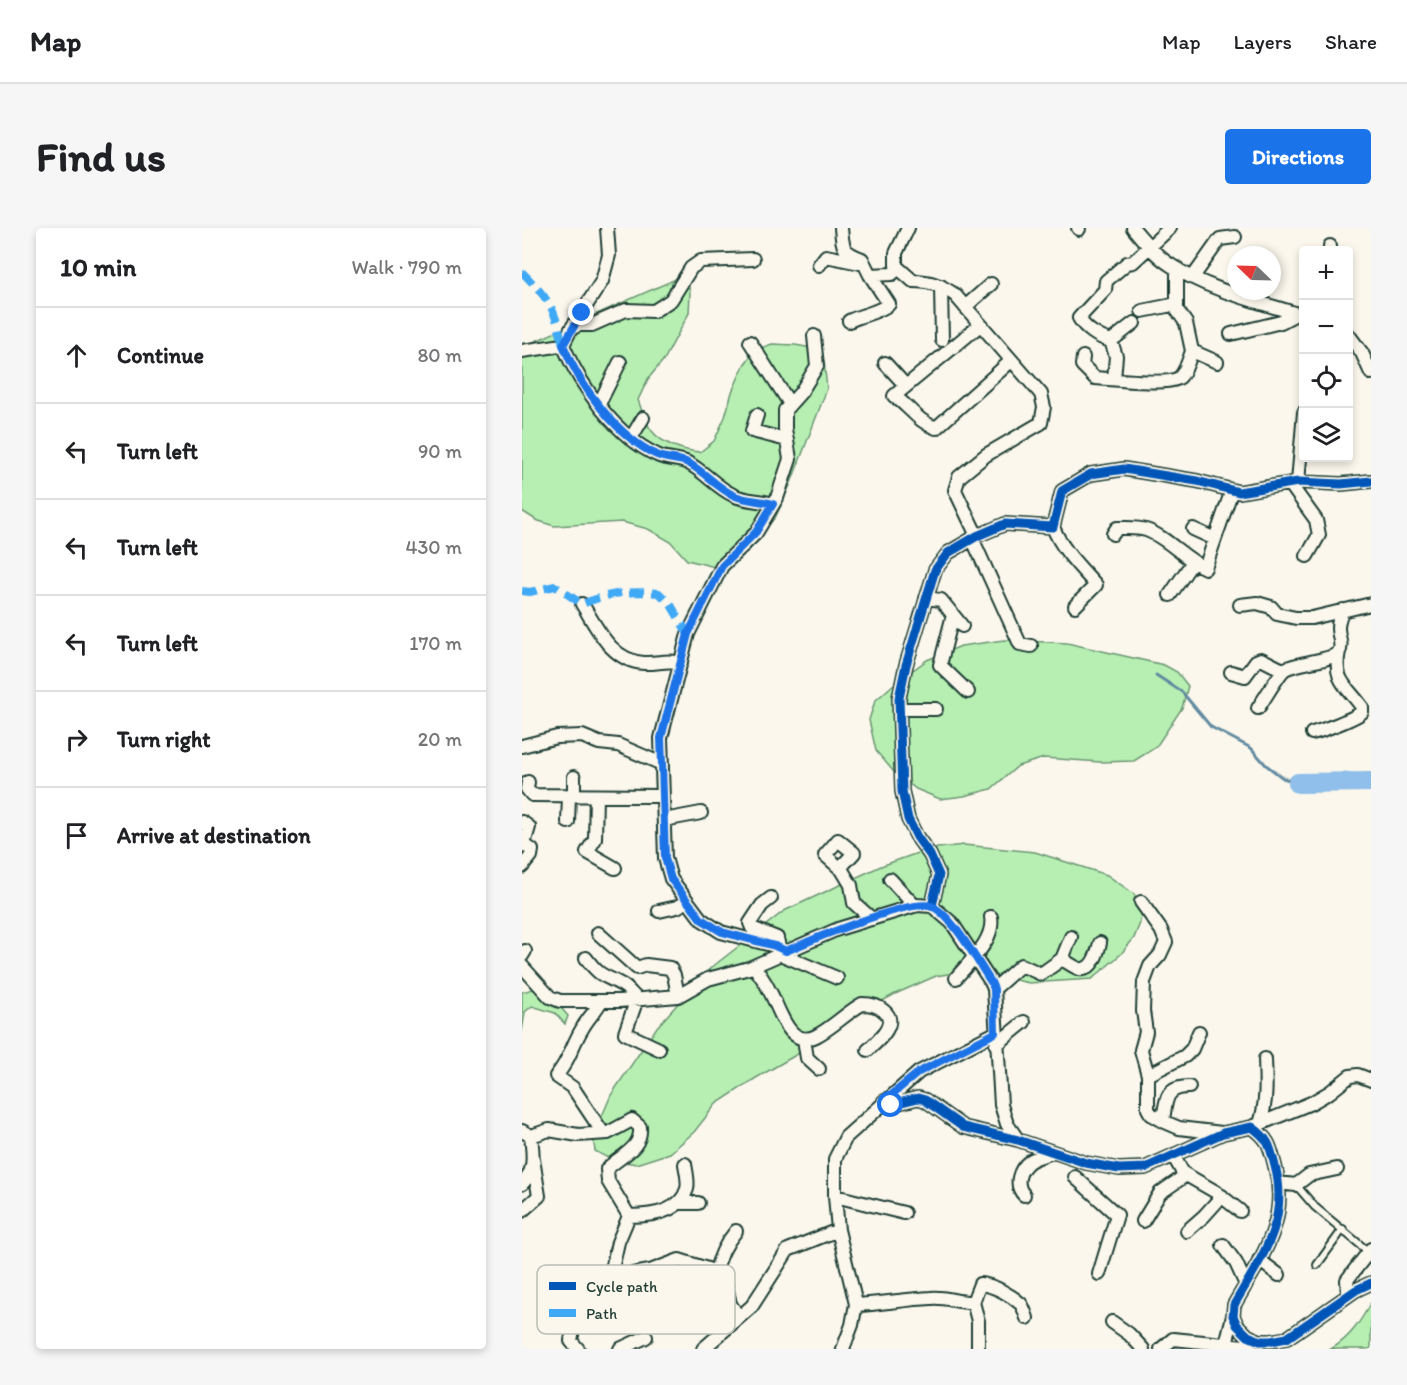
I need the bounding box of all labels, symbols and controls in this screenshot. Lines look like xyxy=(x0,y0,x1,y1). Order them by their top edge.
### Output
text: Map xyxy=(30,24,81,58)
text: Map xyxy=(1162,29,1201,54)
text: Layers xyxy=(1234,29,1292,54)
text: Share xyxy=(1325,29,1377,54)
button: Directions xyxy=(1225,129,1371,184)
text: Find us xyxy=(36,131,166,182)
north arrow xyxy=(1227,246,1281,300)
map controls xyxy=(1299,246,1353,462)
button: + xyxy=(1299,246,1353,300)
text: 10 min xyxy=(60,251,136,283)
text: Walk · 790 m xyxy=(352,255,462,279)
route end xyxy=(568,299,594,325)
button: − xyxy=(1299,300,1353,354)
icon: ahead xyxy=(60,339,93,372)
text: Continue xyxy=(117,342,204,369)
text: 80 m xyxy=(417,343,462,367)
button: locate xyxy=(1299,354,1353,408)
button: layers xyxy=(1299,408,1353,462)
icon: left xyxy=(60,435,93,468)
text: Turn left xyxy=(117,438,198,465)
text: 90 m xyxy=(418,439,462,463)
icon: left xyxy=(60,531,93,564)
text: Turn left xyxy=(117,534,198,561)
text: 430 m xyxy=(405,535,462,559)
icon: left xyxy=(60,627,93,660)
text: Turn left xyxy=(117,630,198,657)
text: 170 m xyxy=(409,631,462,655)
icon: right xyxy=(60,723,93,756)
text: Turn right xyxy=(117,726,211,753)
text: 20 m xyxy=(418,727,462,751)
icon: arrive xyxy=(60,819,93,852)
text: Arrive at destination xyxy=(117,822,311,849)
route start xyxy=(877,1091,903,1117)
legend xyxy=(537,1265,735,1334)
text: Cycle path xyxy=(586,1277,658,1296)
text: Path xyxy=(586,1304,617,1323)

